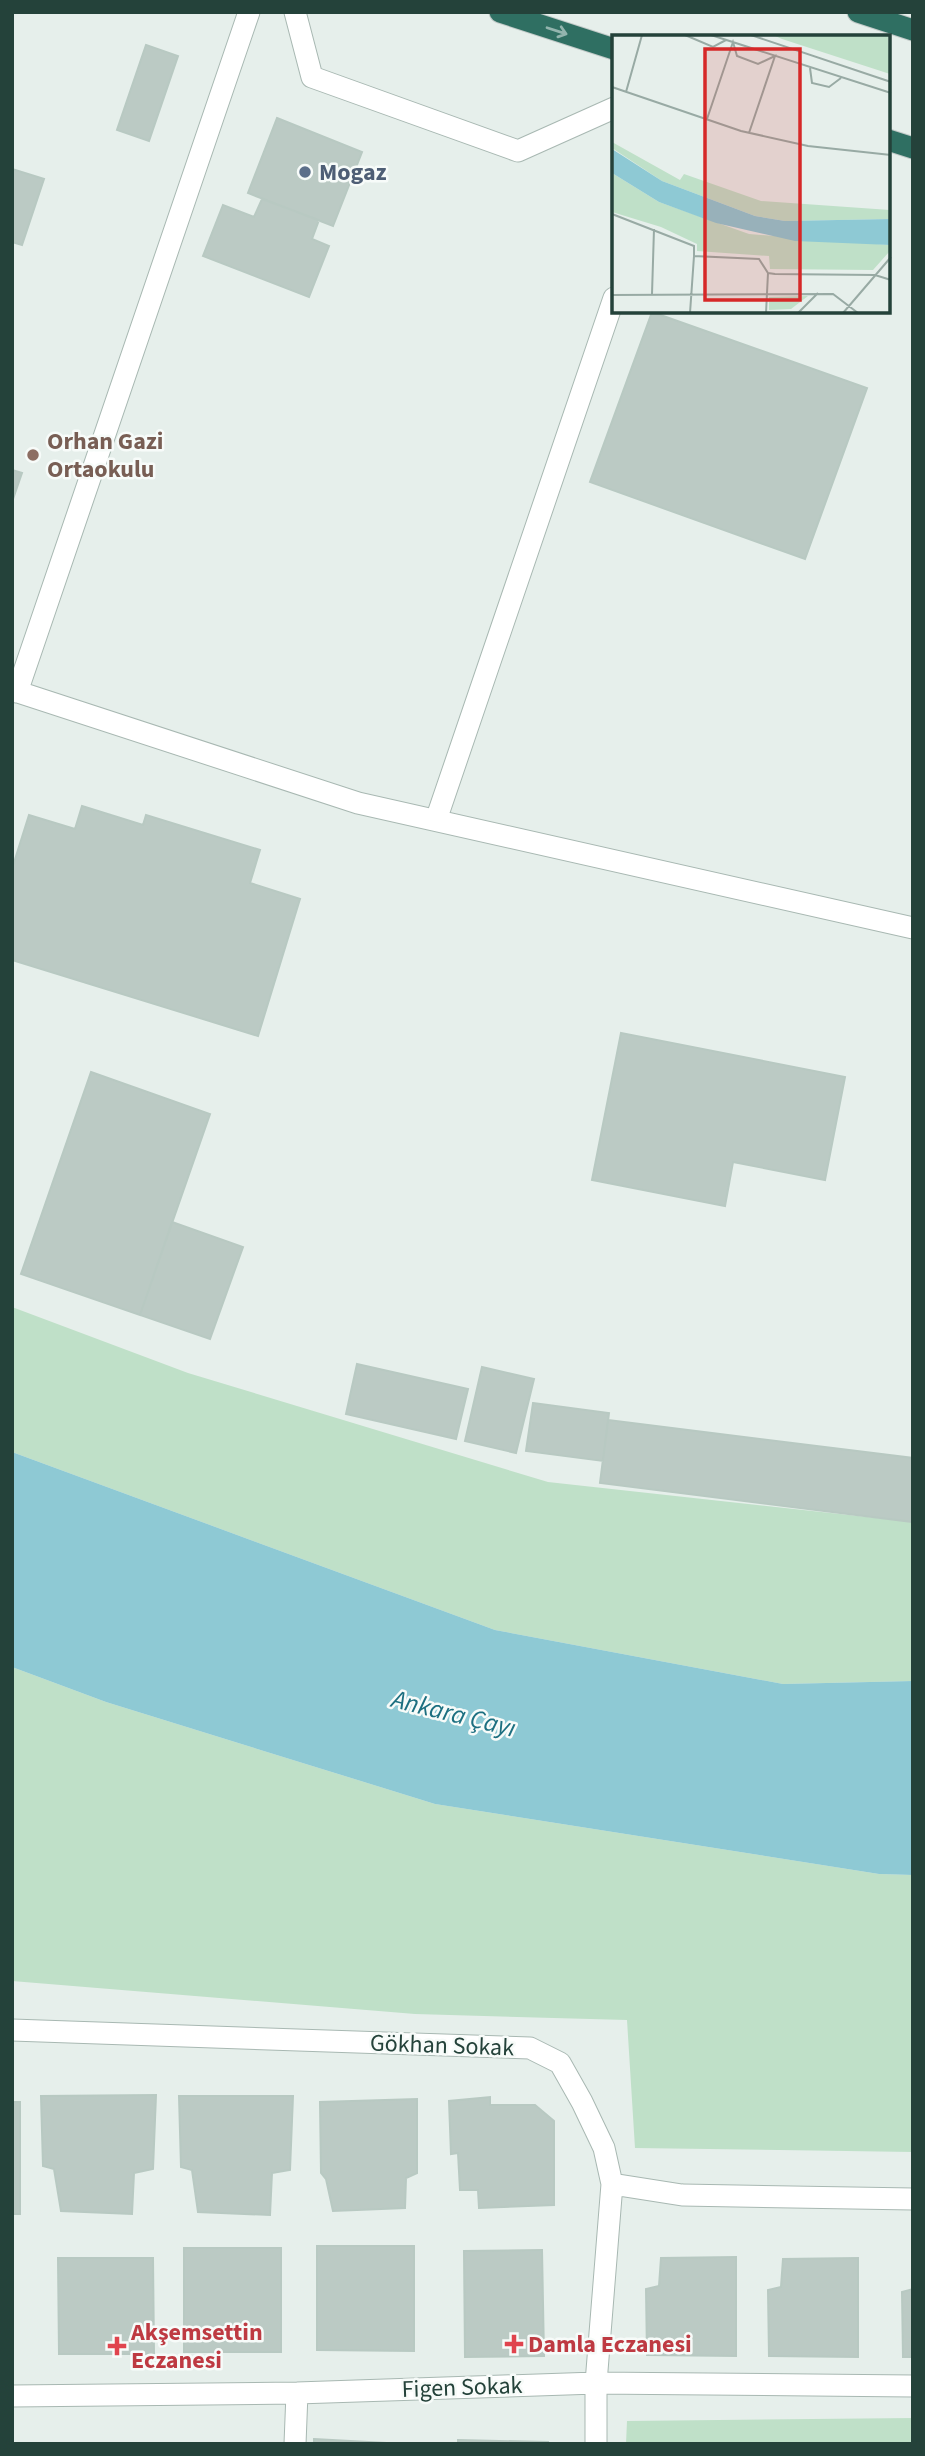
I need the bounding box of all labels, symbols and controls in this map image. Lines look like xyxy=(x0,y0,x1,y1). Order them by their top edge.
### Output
one-way arrow xyxy=(545,26,567,38)
inset map xyxy=(612,35,890,313)
place label: Mogaz xyxy=(319,155,387,190)
marker: Mogaz xyxy=(297,164,313,180)
place label: Orhan Gazi Ortaokulu xyxy=(47,424,163,487)
marker: Orhan Gazi Ortaokulu xyxy=(25,447,41,463)
water label: Ankara Çayı xyxy=(386,1680,520,1747)
street label: Gökhan Sokak xyxy=(369,2025,515,2066)
place label: Akşemsettin Eczanesi xyxy=(130,2315,263,2378)
place label: Damla Eczanesi xyxy=(528,2327,692,2362)
marker: Damla Eczanesi xyxy=(506,2336,522,2352)
marker: Akşemsettin Eczanesi xyxy=(109,2338,125,2354)
street label: Figen Sokak xyxy=(401,2368,523,2407)

